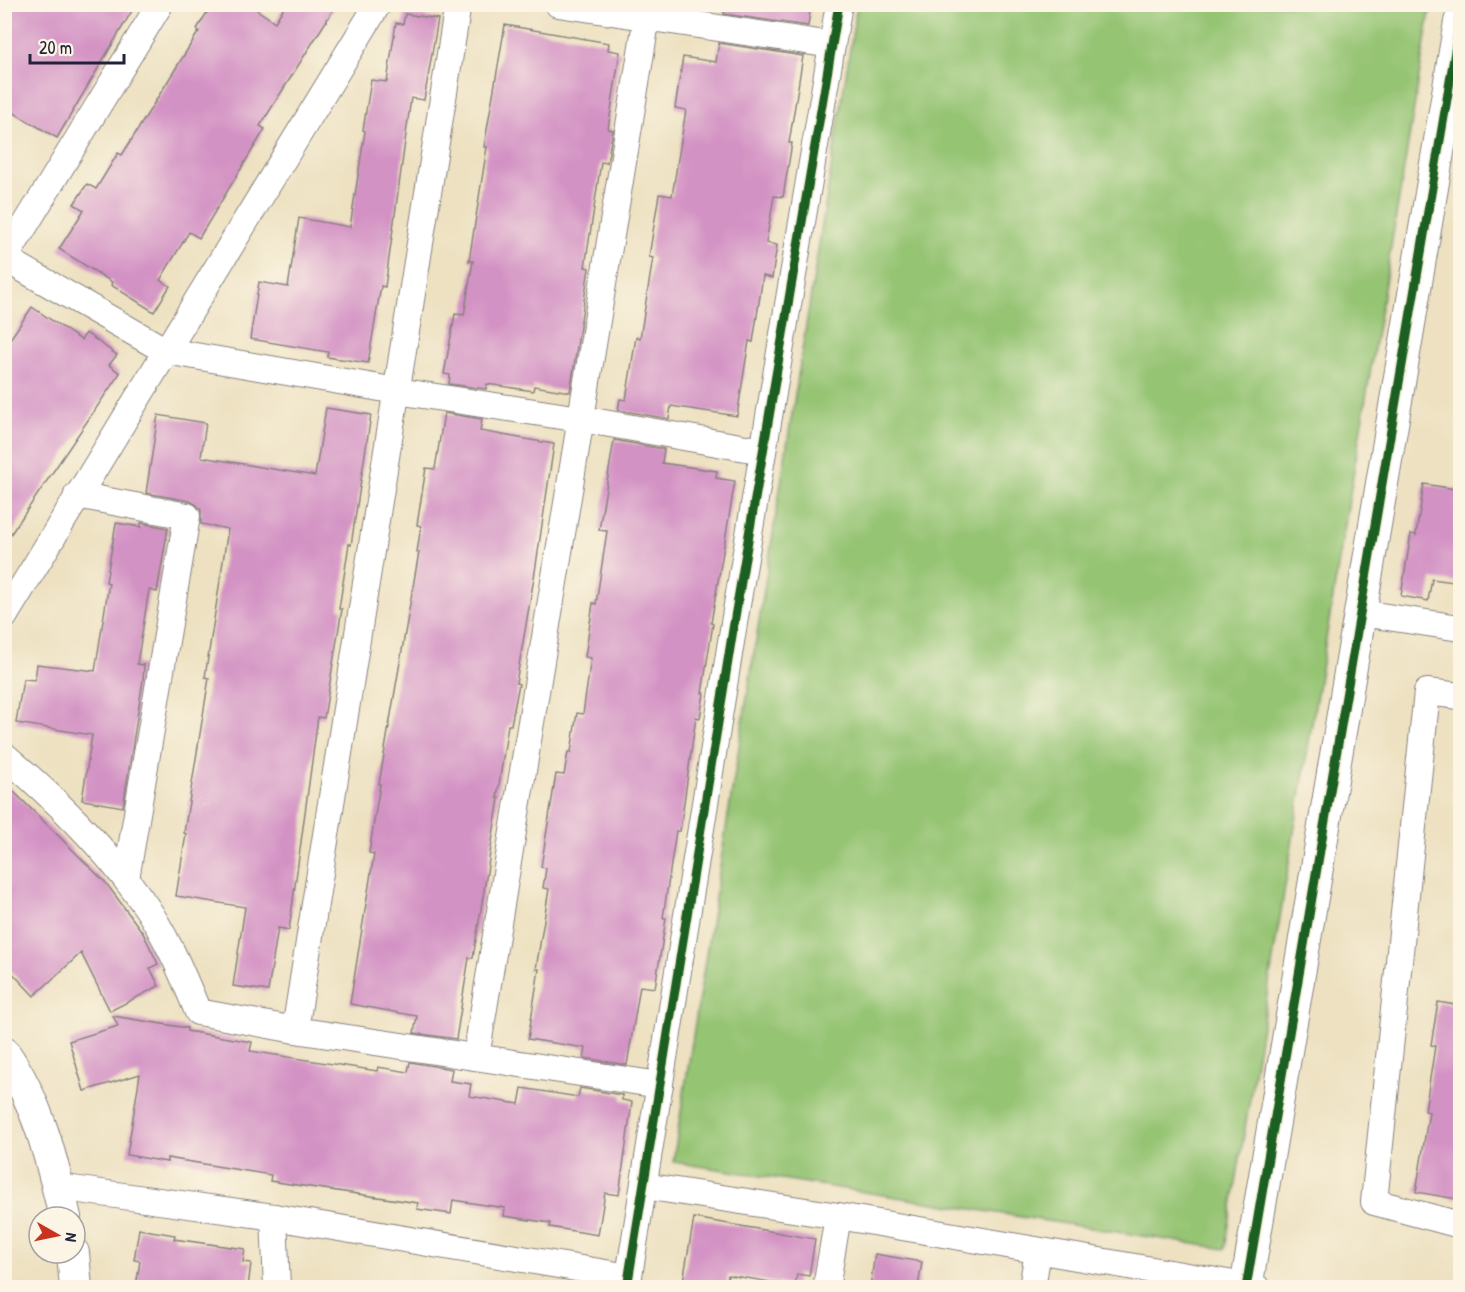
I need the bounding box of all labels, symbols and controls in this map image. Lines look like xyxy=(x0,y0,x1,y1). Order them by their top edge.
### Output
scale bar xyxy=(30,27,124,65)
text: 20 m xyxy=(39,35,72,60)
north arrow xyxy=(27,1205,87,1265)
text: N xyxy=(60,1231,83,1244)

